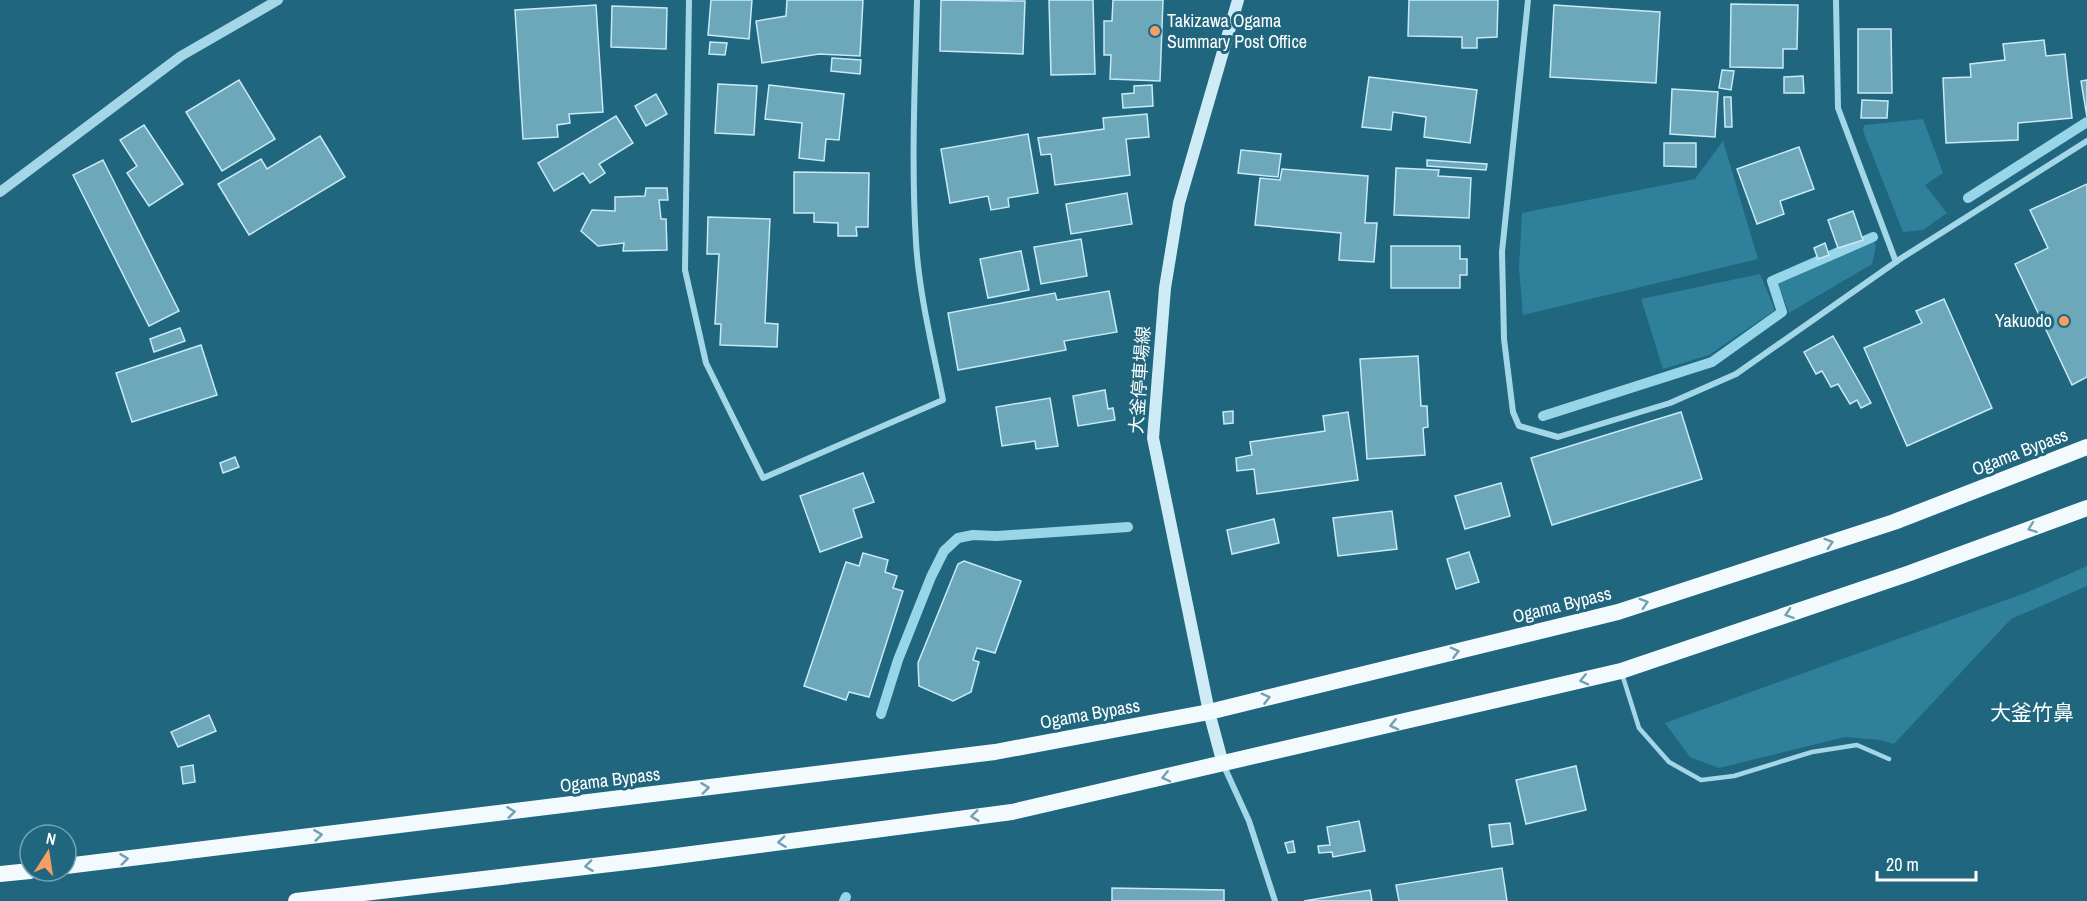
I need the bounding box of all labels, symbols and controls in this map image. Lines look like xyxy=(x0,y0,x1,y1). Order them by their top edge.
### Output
place label: Takizawa Ogama Summary Post Office xyxy=(1167,8,1307,54)
marker: Takizawa Ogama Summary Post Office xyxy=(1148,24,1162,38)
place label: Yakuodo xyxy=(1995,308,2052,333)
marker: Yakuodo xyxy=(2057,314,2071,328)
street label: 大釜停車場線 xyxy=(1123,325,1156,435)
street label: Ogama Bypass xyxy=(1968,422,2071,481)
one-way arrow xyxy=(2027,520,2038,533)
one-way arrow xyxy=(1823,537,1834,550)
street label: Ogama Bypass xyxy=(1510,580,1614,629)
one-way arrow xyxy=(1638,598,1649,610)
one-way arrow xyxy=(1784,607,1795,620)
one-way arrow xyxy=(1450,646,1460,659)
one-way arrow xyxy=(1579,673,1589,686)
street label: Ogama Bypass xyxy=(1038,692,1142,735)
one-way arrow xyxy=(1261,693,1271,706)
district label: 大釜竹鼻 xyxy=(1990,698,2074,727)
one-way arrow xyxy=(1389,717,1399,730)
street label: Ogama Bypass xyxy=(558,761,662,798)
one-way arrow xyxy=(1162,770,1172,783)
one-way arrow xyxy=(700,782,709,795)
one-way arrow xyxy=(507,806,516,819)
one-way arrow xyxy=(971,810,980,822)
north arrow xyxy=(18,823,78,883)
text: N xyxy=(44,827,58,850)
one-way arrow xyxy=(313,829,322,842)
one-way arrow xyxy=(778,835,787,847)
scale bar xyxy=(1877,844,1976,882)
text: 20 m xyxy=(1886,852,1919,877)
one-way arrow xyxy=(119,853,129,866)
one-way arrow xyxy=(584,860,593,872)

